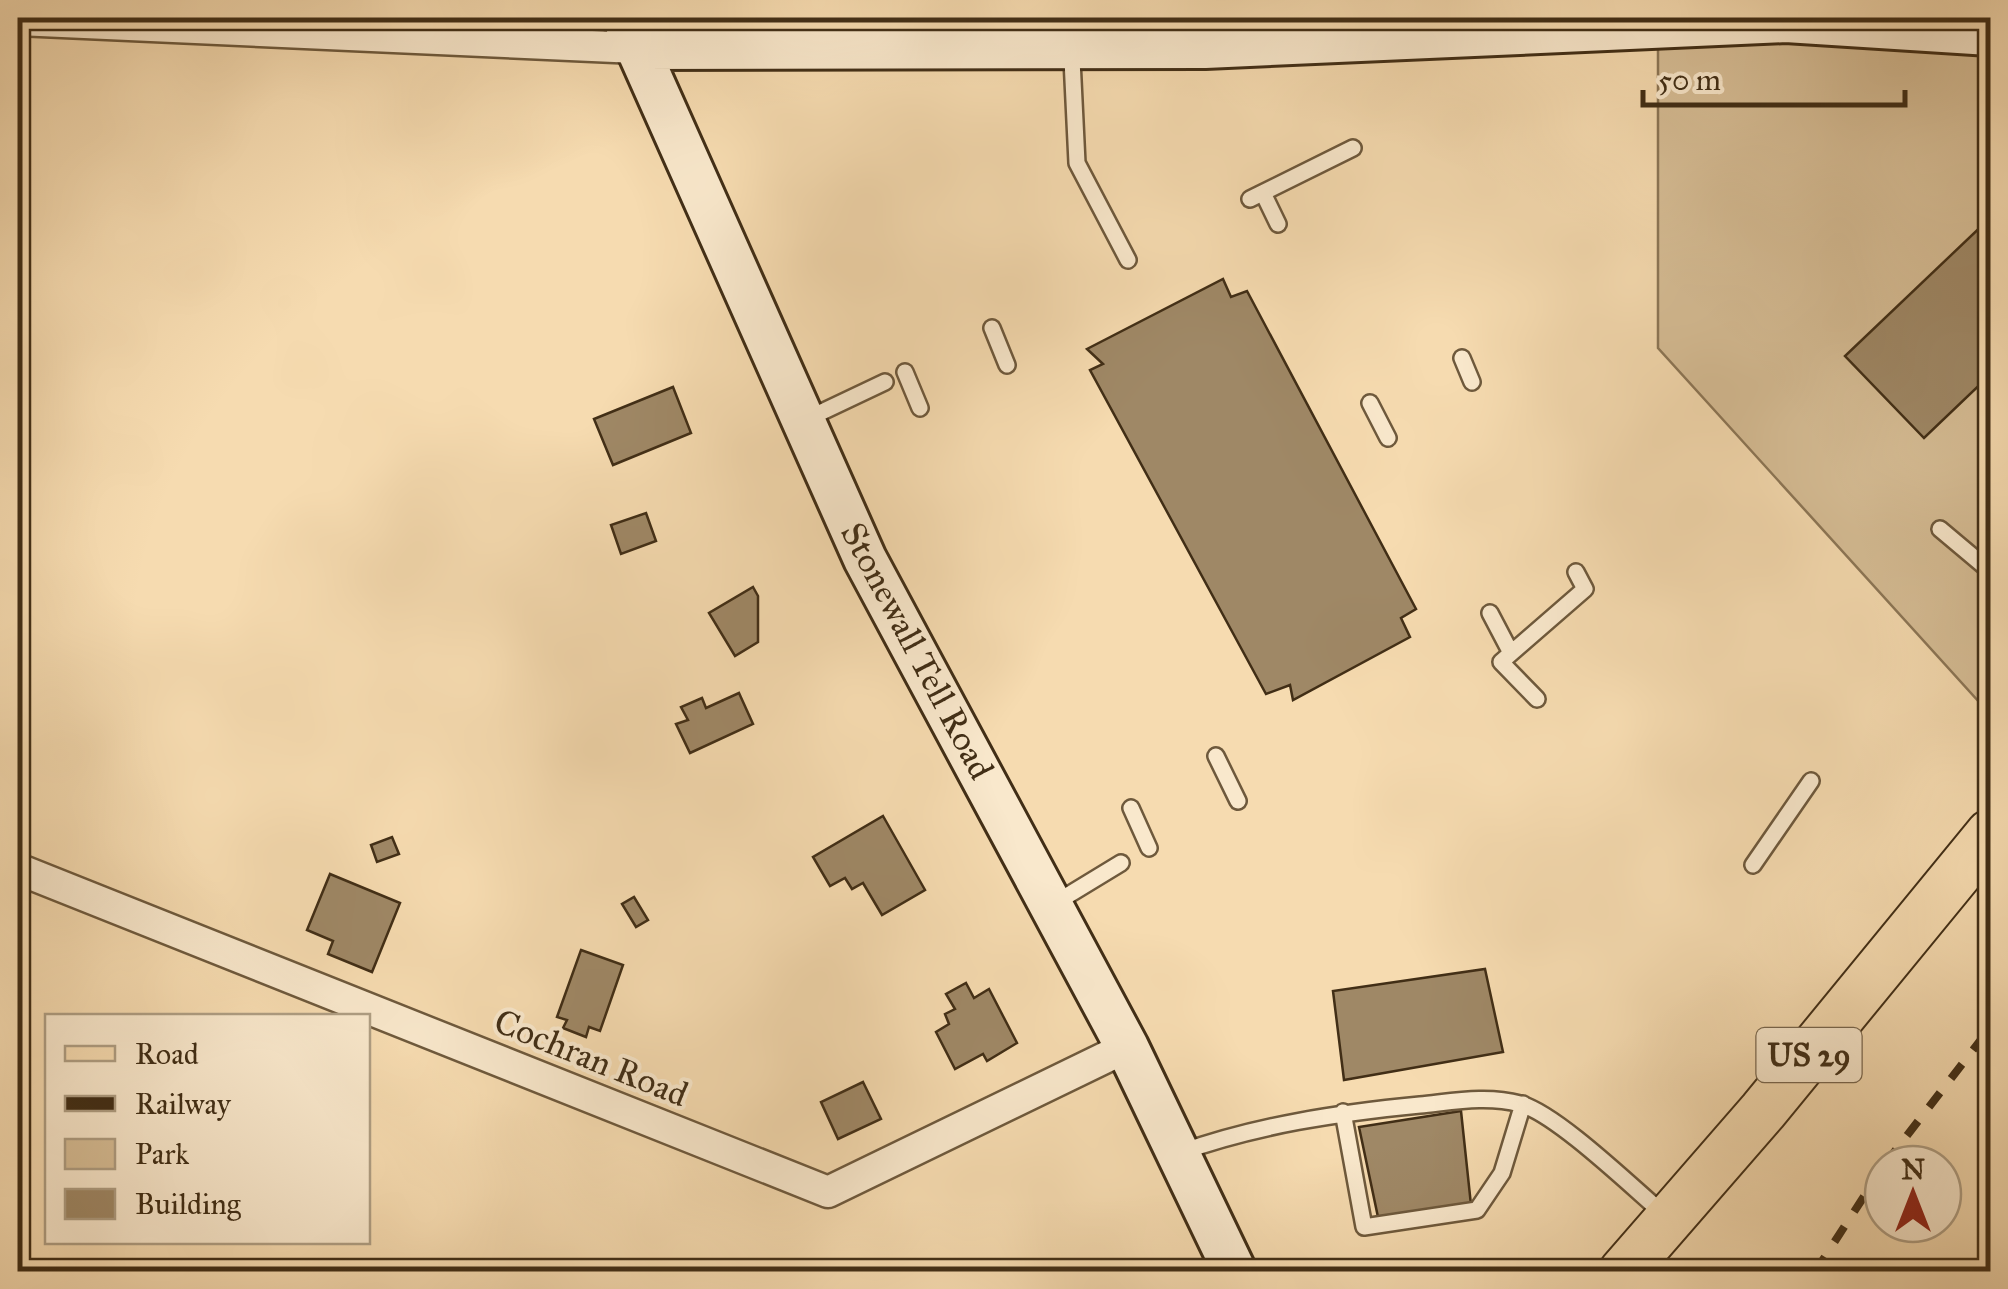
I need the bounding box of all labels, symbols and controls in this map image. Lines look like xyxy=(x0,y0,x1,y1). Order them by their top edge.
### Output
scale bar xyxy=(1643,45,1906,107)
text: 50 m xyxy=(1658,62,1721,98)
street label: Stonewall Tell Road xyxy=(831,515,1003,787)
street label: Cochran Road xyxy=(488,1000,694,1116)
legend xyxy=(45,1014,370,1244)
road number: US 29 xyxy=(1756,1028,1862,1082)
text: Road xyxy=(135,1036,199,1072)
text: Railway xyxy=(135,1086,232,1122)
text: Park xyxy=(135,1136,189,1172)
north arrow xyxy=(1863,1144,1963,1244)
text: N xyxy=(1901,1152,1925,1187)
text: Building xyxy=(135,1186,242,1222)

